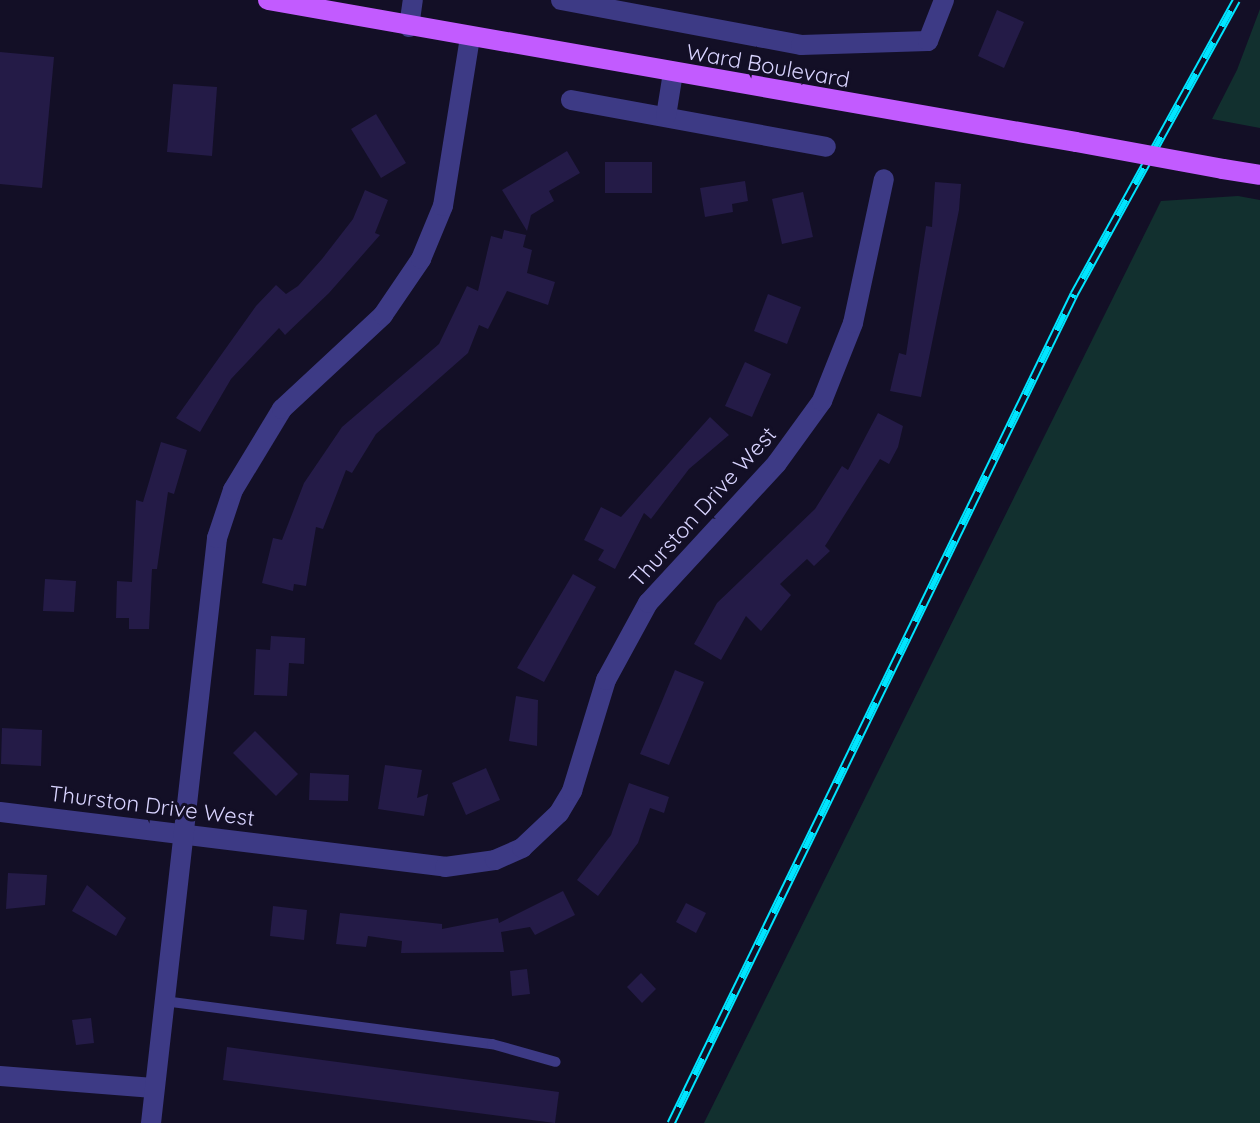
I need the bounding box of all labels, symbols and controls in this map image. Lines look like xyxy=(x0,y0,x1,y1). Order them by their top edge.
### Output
street label: Ward Boulevard xyxy=(684,39,852,93)
street label: Thurston Drive West xyxy=(624,421,782,593)
street label: Thurston Drive West xyxy=(48,780,256,832)

